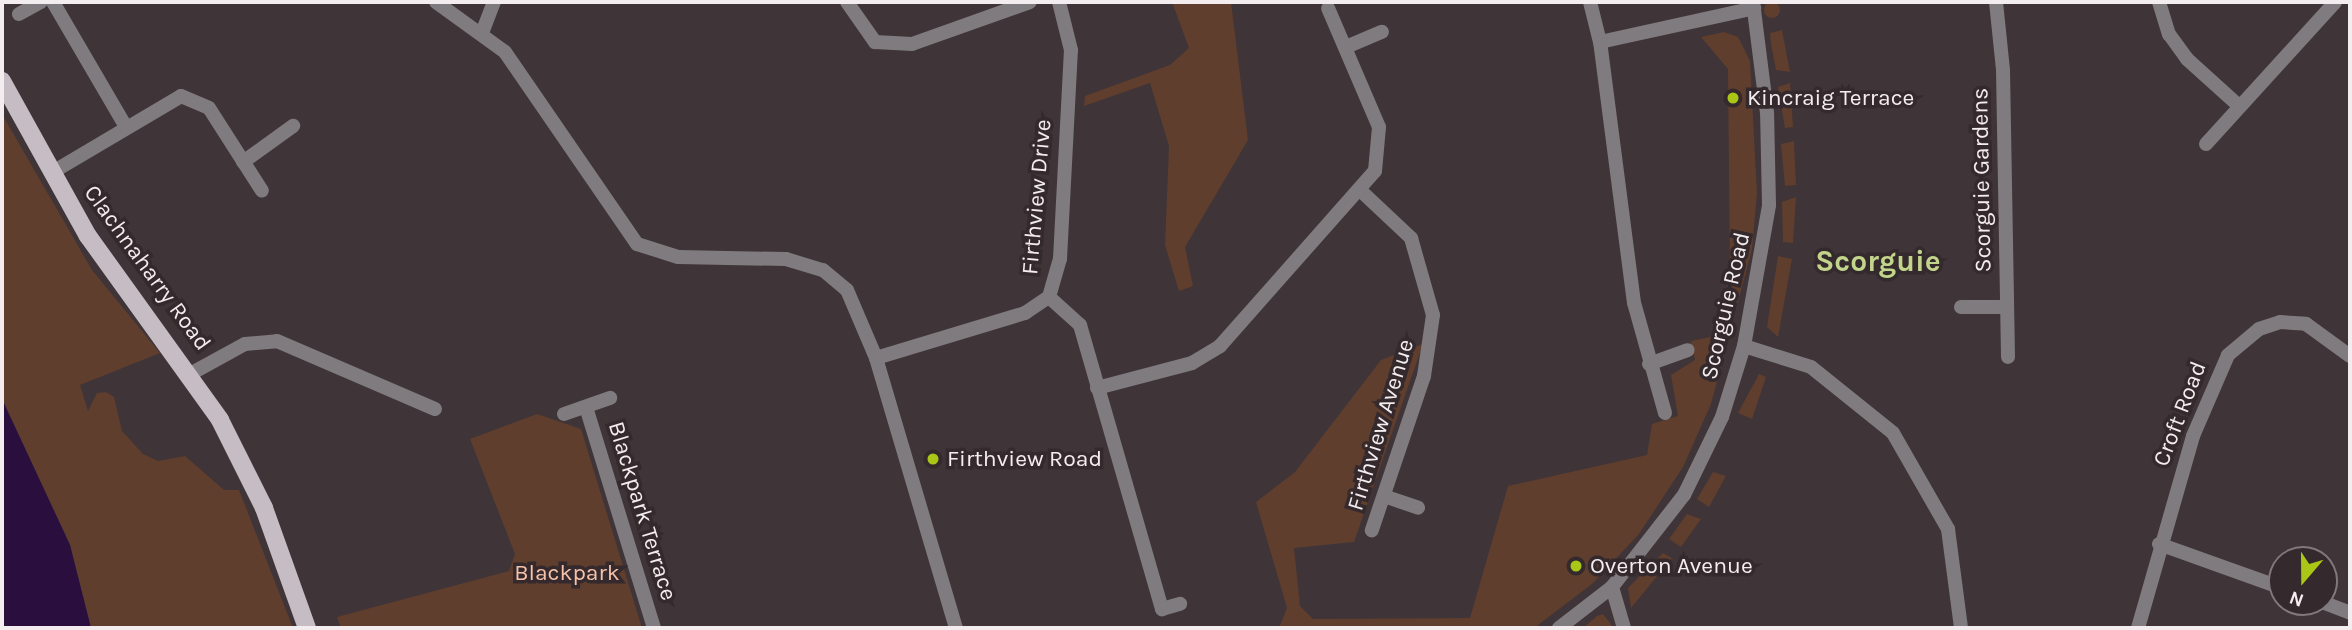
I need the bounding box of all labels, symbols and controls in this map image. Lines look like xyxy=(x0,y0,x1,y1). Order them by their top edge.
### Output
place label: Kincraig Terrace xyxy=(1747,84,1914,112)
street label: Scorguie Gardens xyxy=(1967,88,1997,272)
marker: Kincraig Terrace xyxy=(1725,90,1741,106)
street label: Firthview Drive xyxy=(1016,118,1058,276)
street label: Clachnaharry Road xyxy=(78,180,216,356)
street label: Scorguie Road xyxy=(1696,230,1756,382)
district label: Scorguie xyxy=(1815,243,1941,279)
street label: Firthview Avenue xyxy=(1342,336,1420,514)
street label: Croft Road xyxy=(2147,358,2213,470)
street label: Blackpark Terrace xyxy=(602,418,682,604)
place label: Firthview Road xyxy=(947,445,1102,473)
marker: Firthview Road xyxy=(925,451,941,467)
north arrow xyxy=(2268,546,2338,616)
place label: Overton Avenue xyxy=(1590,552,1753,580)
marker: Overton Avenue xyxy=(1568,558,1584,574)
park label: Blackpark xyxy=(514,559,620,587)
text: N xyxy=(2286,586,2307,612)

